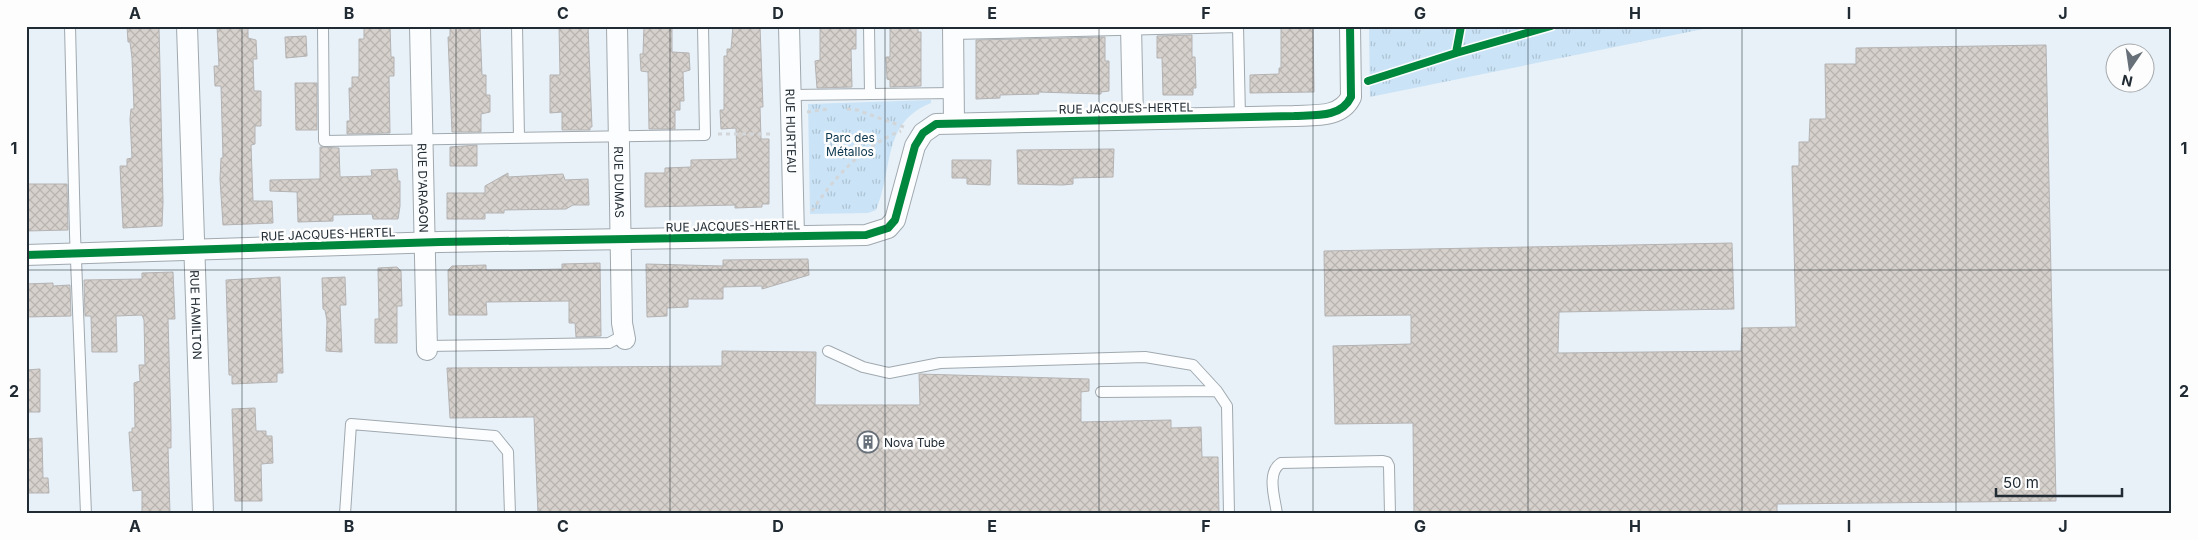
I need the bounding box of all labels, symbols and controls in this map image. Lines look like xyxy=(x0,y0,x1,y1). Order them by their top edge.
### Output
text: A xyxy=(129,3,141,23)
text: B xyxy=(344,3,354,23)
text: C xyxy=(557,3,569,23)
text: D xyxy=(772,3,784,23)
text: E xyxy=(987,3,997,23)
text: F xyxy=(1201,3,1211,23)
text: G xyxy=(1414,3,1426,23)
text: H xyxy=(1629,3,1641,23)
text: I xyxy=(1847,3,1851,23)
text: J xyxy=(2058,3,2068,23)
north arrow xyxy=(2106,42,2156,92)
text: N xyxy=(2120,72,2134,91)
street label: RUE HURTEAU xyxy=(783,88,800,174)
street label: RUE JACQUES-HERTEL xyxy=(1059,99,1194,117)
park label: Parc des Métallos xyxy=(825,130,875,159)
text: 1 xyxy=(11,138,17,158)
text: 1 xyxy=(2181,138,2187,158)
street label: RUE D'ARAGON xyxy=(415,143,432,233)
street label: RUE DUMAS xyxy=(612,146,628,218)
street label: RUE JACQUES-HERTEL xyxy=(666,217,801,235)
street label: RUE JACQUES-HERTEL xyxy=(260,224,396,244)
street label: RUE HAMILTON xyxy=(188,270,205,360)
text: 2 xyxy=(9,381,19,401)
text: 2 xyxy=(2179,381,2189,401)
building icon: Nova Tube xyxy=(856,430,880,454)
place label: Nova Tube xyxy=(884,435,945,450)
scale bar xyxy=(1996,465,2122,497)
text: 50 m xyxy=(2003,473,2039,492)
text: A xyxy=(129,516,141,536)
text: B xyxy=(344,516,354,536)
text: C xyxy=(557,516,569,536)
text: D xyxy=(772,516,784,536)
text: E xyxy=(987,516,997,536)
text: F xyxy=(1201,516,1211,536)
text: G xyxy=(1414,516,1426,536)
text: H xyxy=(1629,516,1641,536)
text: I xyxy=(1847,516,1851,536)
text: J xyxy=(2058,516,2068,536)

